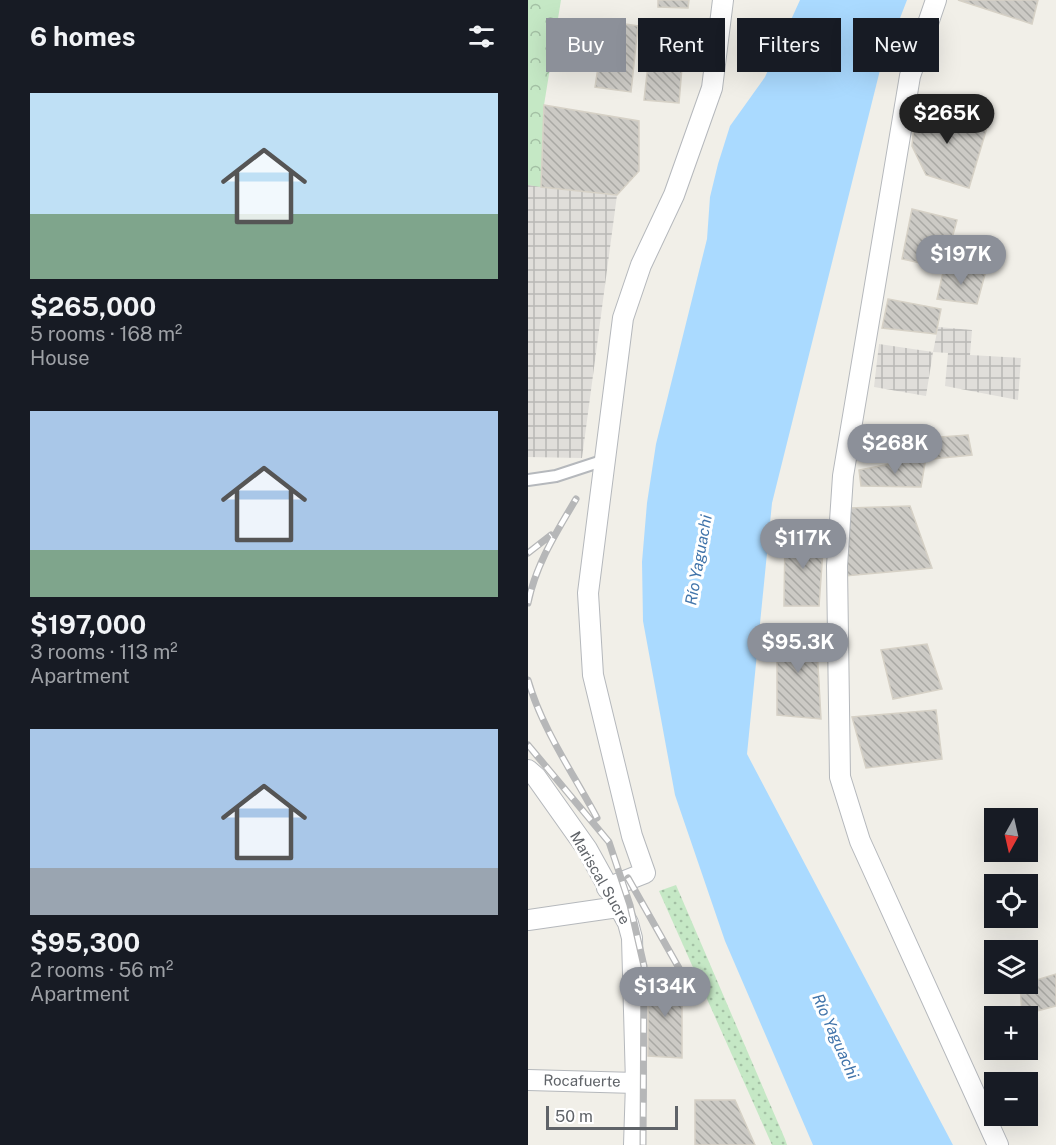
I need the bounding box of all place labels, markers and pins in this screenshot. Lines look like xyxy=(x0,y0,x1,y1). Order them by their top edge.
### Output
pin: $265K xyxy=(905,94,989,145)
pin: $197K xyxy=(919,235,1003,286)
pin: $268K xyxy=(853,424,937,475)
pin: $117K xyxy=(761,519,845,570)
pin: $95.3K xyxy=(749,623,847,674)
pin: $134K xyxy=(623,967,707,1018)

